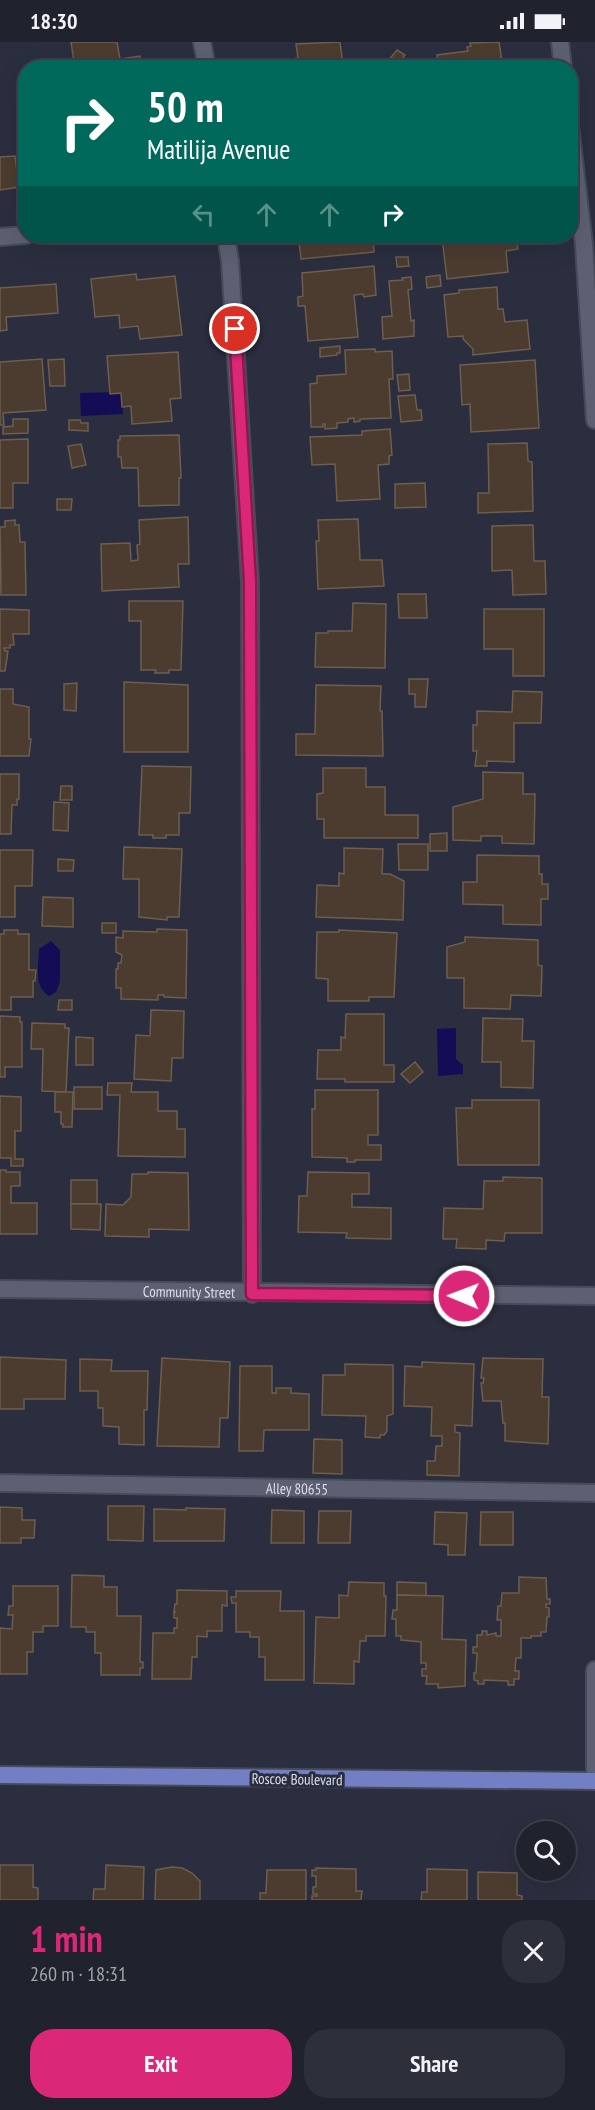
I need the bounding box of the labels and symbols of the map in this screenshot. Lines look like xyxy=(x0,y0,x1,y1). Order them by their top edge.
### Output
pin xyxy=(209,303,260,354)
position arrow xyxy=(432,1264,496,1328)
street label: Community Street xyxy=(143,1281,235,1301)
street label: Alley 80655 xyxy=(266,1478,328,1498)
street label: Roscoe Boulevard xyxy=(251,1769,343,1789)

